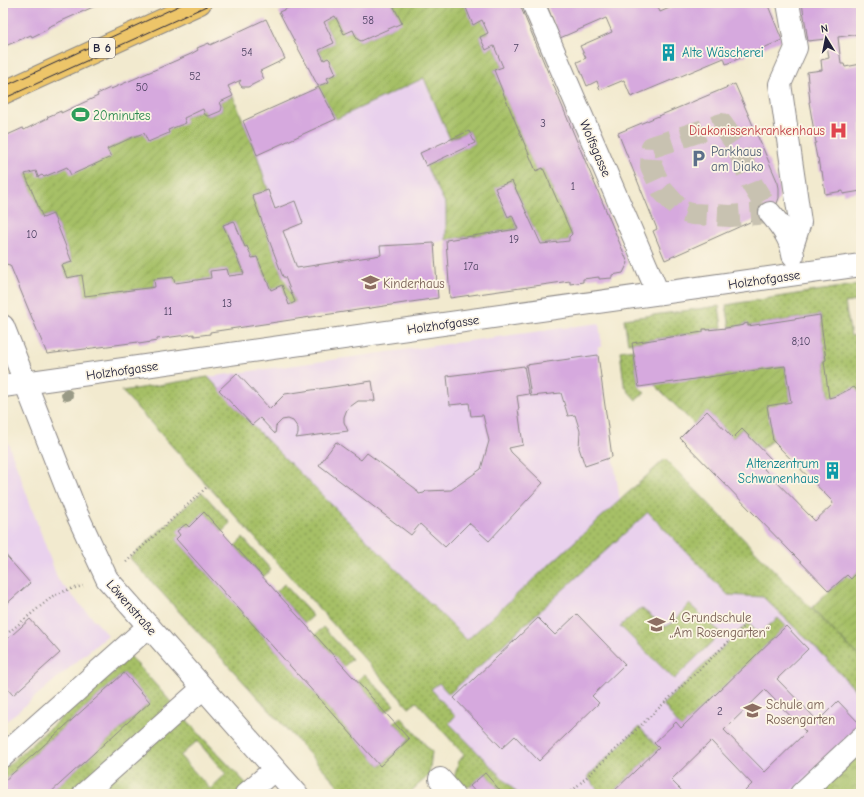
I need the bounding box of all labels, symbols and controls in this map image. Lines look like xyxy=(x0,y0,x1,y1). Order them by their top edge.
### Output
house number: 58 xyxy=(362,14,374,27)
north arrow xyxy=(806,18,846,58)
text: N xyxy=(820,22,829,36)
road number: B 6 xyxy=(89,38,115,58)
house number: 7 xyxy=(513,42,519,55)
building icon: Alte Wäscherei xyxy=(659,42,679,62)
place label: Alte Wäscherei xyxy=(682,45,764,60)
house number: 54 xyxy=(241,46,253,59)
house number: 52 xyxy=(189,70,201,83)
house number: 50 xyxy=(136,81,148,94)
sports icon: 20minutes xyxy=(70,105,90,125)
place label: 20minutes xyxy=(93,108,151,123)
house number: 3 xyxy=(540,117,546,130)
street label: Wolfsgasse xyxy=(577,117,614,179)
hospital icon: Diakonissenkrankenhaus xyxy=(828,120,848,140)
place label: Diakonissenkrankenhaus xyxy=(689,123,825,138)
place label: Parkhaus am Diako xyxy=(711,144,764,174)
parking icon: Parkhaus am Diako xyxy=(688,148,708,168)
house number: 1 xyxy=(571,180,575,193)
house number: 10 xyxy=(26,228,38,241)
house number: 19 xyxy=(509,233,519,246)
house number: 17a xyxy=(463,260,479,273)
street label: Holzhofgasse xyxy=(727,267,802,292)
school or university icon: Kinderhaus xyxy=(360,273,380,293)
place label: Kinderhaus xyxy=(383,276,445,291)
house number: 13 xyxy=(222,297,232,310)
house number: 11 xyxy=(164,305,172,318)
street label: Holzhofgasse xyxy=(406,312,481,337)
house number: 8;10 xyxy=(792,335,810,348)
street label: Holzhofgasse xyxy=(85,358,160,383)
place label: Altenzentrum Schwanenhaus xyxy=(738,456,819,486)
building icon: Altenzentrum Schwanenhaus xyxy=(822,460,842,480)
street label: Löwenstraße xyxy=(104,577,160,638)
place label: 4. Grundschule „Am Rosengarten“ xyxy=(669,610,770,640)
school or university icon: 4. Grundschule „Am Rosengarten“ xyxy=(646,614,666,634)
place label: Schule am Rosengarten xyxy=(766,697,835,727)
school or university icon: Schule am Rosengarten xyxy=(743,701,763,721)
house number: 2 xyxy=(717,705,723,718)

